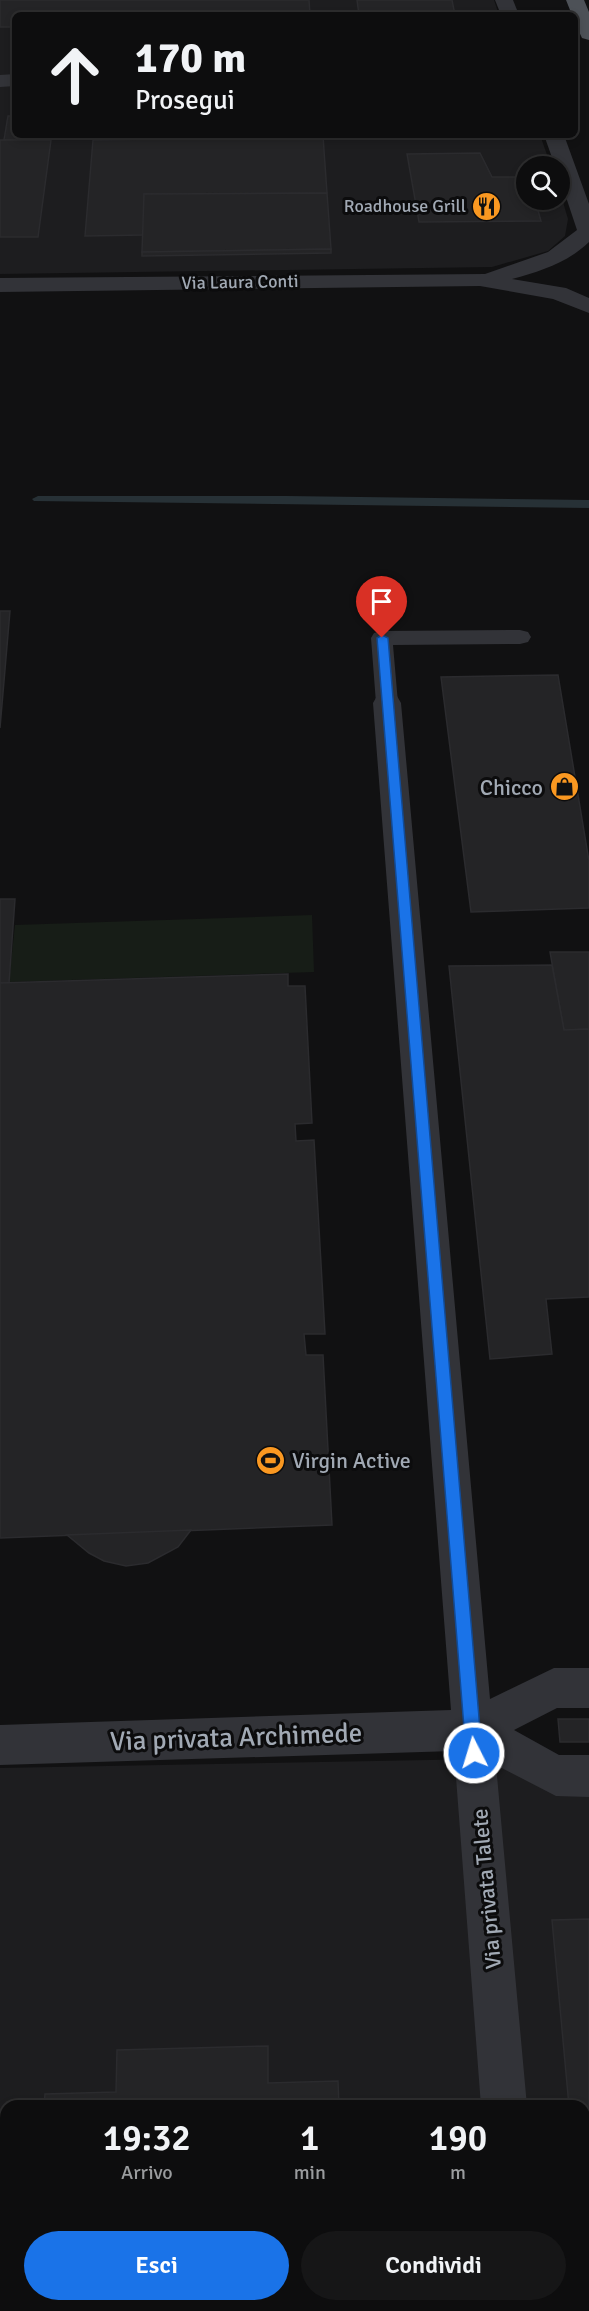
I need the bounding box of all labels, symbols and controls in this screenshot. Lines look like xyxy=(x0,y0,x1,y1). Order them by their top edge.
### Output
text: 170 m xyxy=(135,33,246,84)
icon: ahead xyxy=(36,36,114,114)
text: Prosegui xyxy=(135,84,235,117)
map controls xyxy=(516,156,570,210)
button: search xyxy=(516,156,570,210)
restaurant icon: Roadhouse Grill xyxy=(471,190,503,222)
place label: Roadhouse Grill xyxy=(344,195,466,217)
street label: Via Laura Conti xyxy=(181,270,299,294)
pin xyxy=(356,576,407,638)
icon: arrive xyxy=(365,585,398,618)
shop icon: Chicco xyxy=(548,771,580,803)
place label: Chicco xyxy=(480,774,543,801)
sports icon: Virgin Active xyxy=(255,1444,287,1476)
place label: Virgin Active xyxy=(292,1447,411,1474)
street label: Via privata Archimede xyxy=(109,1717,363,1758)
position arrow xyxy=(442,1721,506,1785)
street label: Via privata Talete xyxy=(466,1807,507,1970)
text: 19:32 xyxy=(103,2116,191,2161)
text: 1 xyxy=(300,2116,320,2161)
text: 190 xyxy=(429,2116,487,2161)
text: Arrivo xyxy=(121,2160,173,2185)
text: min xyxy=(294,2160,326,2185)
text: m xyxy=(450,2160,466,2185)
button: Esci xyxy=(24,2231,289,2300)
button: Condividi xyxy=(301,2231,566,2300)

